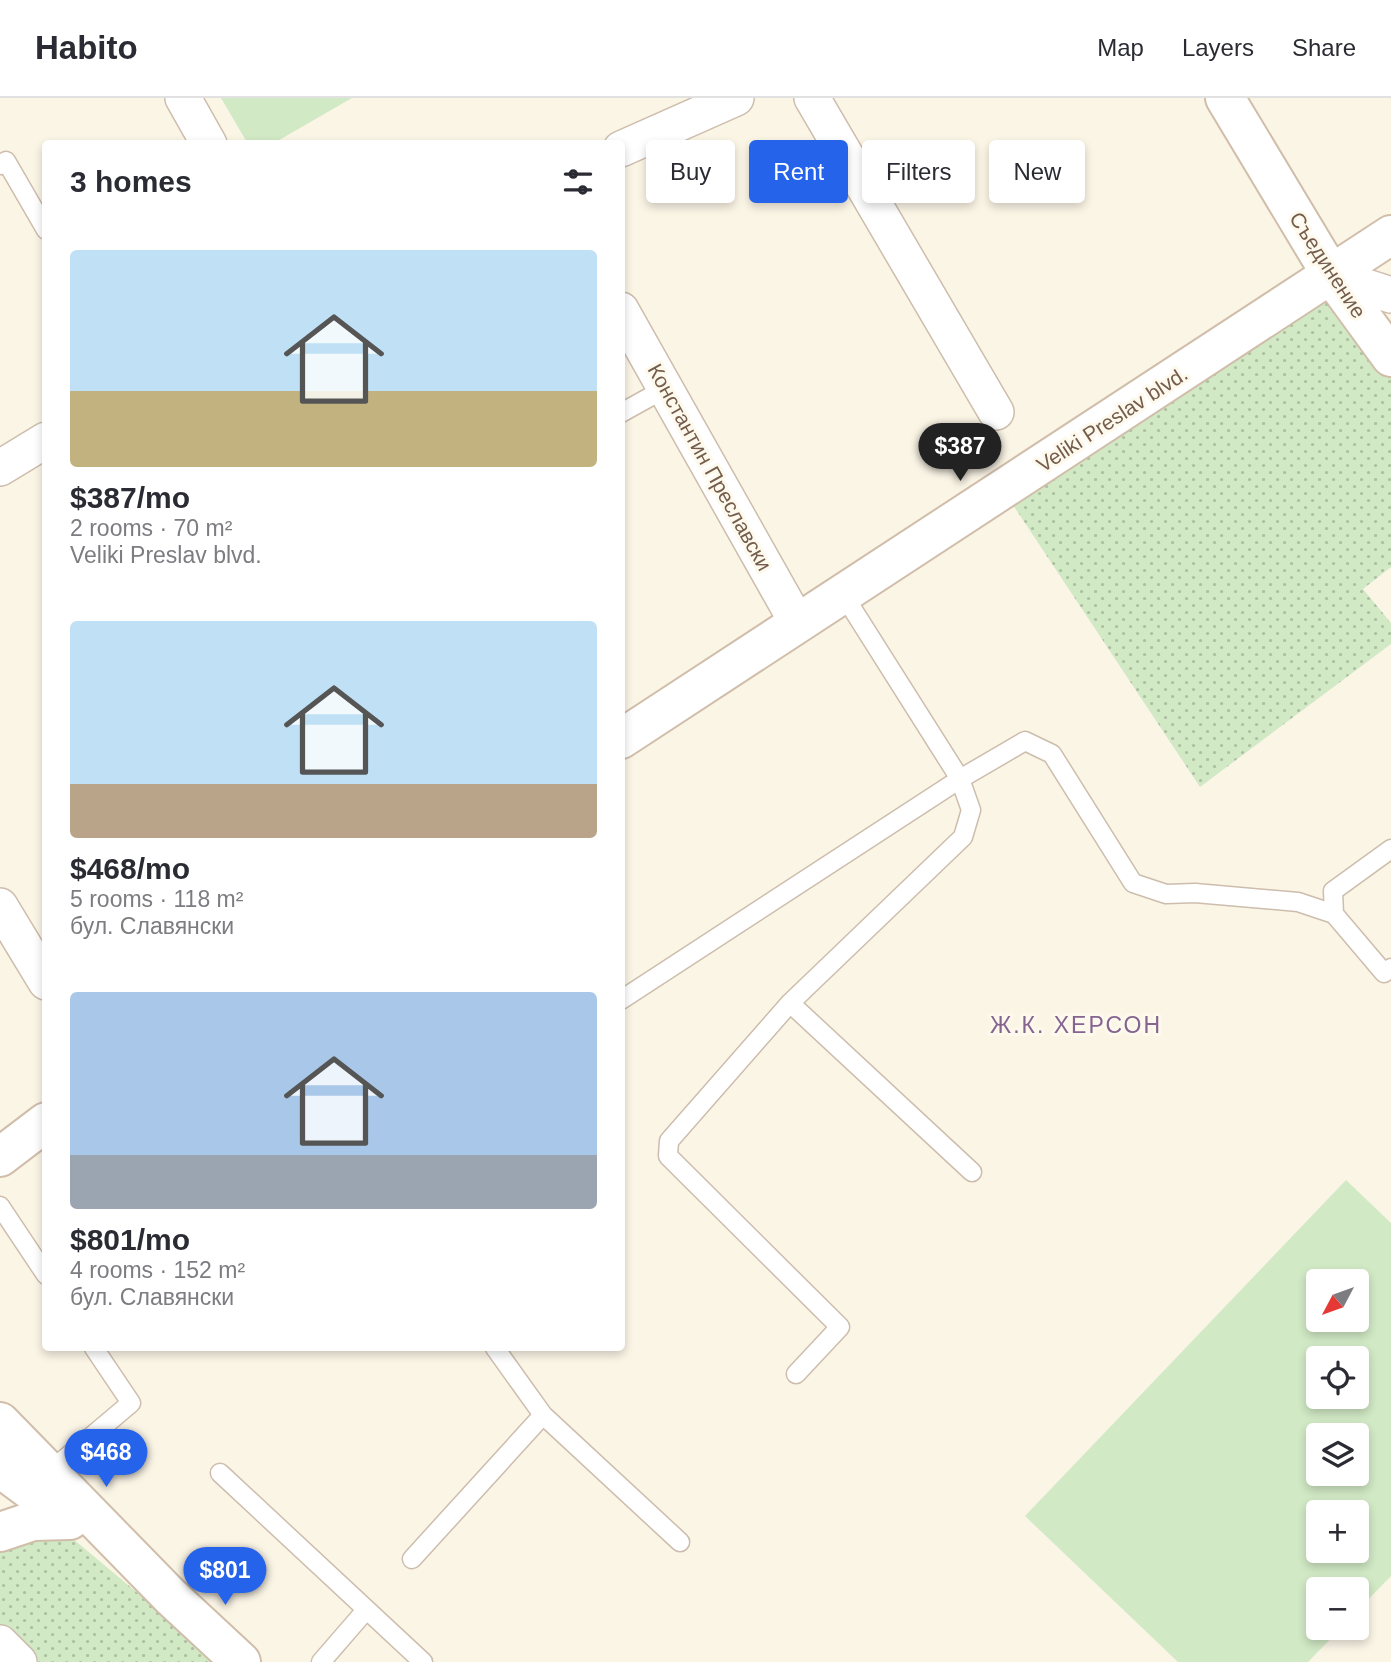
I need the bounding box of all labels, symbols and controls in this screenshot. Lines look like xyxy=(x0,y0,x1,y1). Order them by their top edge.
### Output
text: Habito xyxy=(35,29,138,66)
text: Map xyxy=(1097,34,1144,61)
text: Layers xyxy=(1182,34,1254,61)
text: Share xyxy=(1292,34,1356,61)
chip: Buy xyxy=(646,140,735,203)
chip: Rent xyxy=(749,140,848,203)
chip: Filters xyxy=(862,140,975,203)
chip: New xyxy=(989,140,1085,203)
icon: filters xyxy=(559,163,597,201)
text: 3 homes xyxy=(70,165,192,198)
street label: Съединение xyxy=(1285,208,1371,322)
icon: home xyxy=(271,296,397,422)
street label: Константин Преславски xyxy=(644,360,776,574)
street label: Veliki Preslav blvd. xyxy=(1032,362,1192,476)
pin: $387 xyxy=(919,424,1001,483)
text: $387 xyxy=(934,433,986,459)
text: $387/mo xyxy=(70,481,190,514)
text: 2 rooms · 70 m² xyxy=(70,515,232,541)
text: Veliki Preslav blvd. xyxy=(70,542,262,568)
icon: home xyxy=(271,667,397,793)
text: $468/mo xyxy=(70,852,190,885)
text: 5 rooms · 118 m² xyxy=(70,886,243,912)
text: бул. Славянски xyxy=(70,913,234,939)
district label: Ж.К. ХЕРСОН xyxy=(990,1012,1162,1038)
icon: home xyxy=(271,1038,397,1164)
text: $801/mo xyxy=(70,1223,190,1256)
text: 4 rooms · 152 m² xyxy=(70,1257,245,1283)
north arrow xyxy=(1306,1269,1368,1332)
map controls xyxy=(1306,1269,1369,1640)
text: бул. Славянски xyxy=(70,1284,234,1310)
button: locate xyxy=(1306,1346,1369,1409)
button: layers xyxy=(1306,1423,1369,1486)
pin: $468 xyxy=(65,1430,147,1489)
text: $468 xyxy=(80,1439,132,1465)
button: + xyxy=(1306,1500,1369,1563)
pin: $801 xyxy=(184,1548,266,1607)
text: $801 xyxy=(199,1557,251,1583)
button: − xyxy=(1306,1577,1369,1640)

